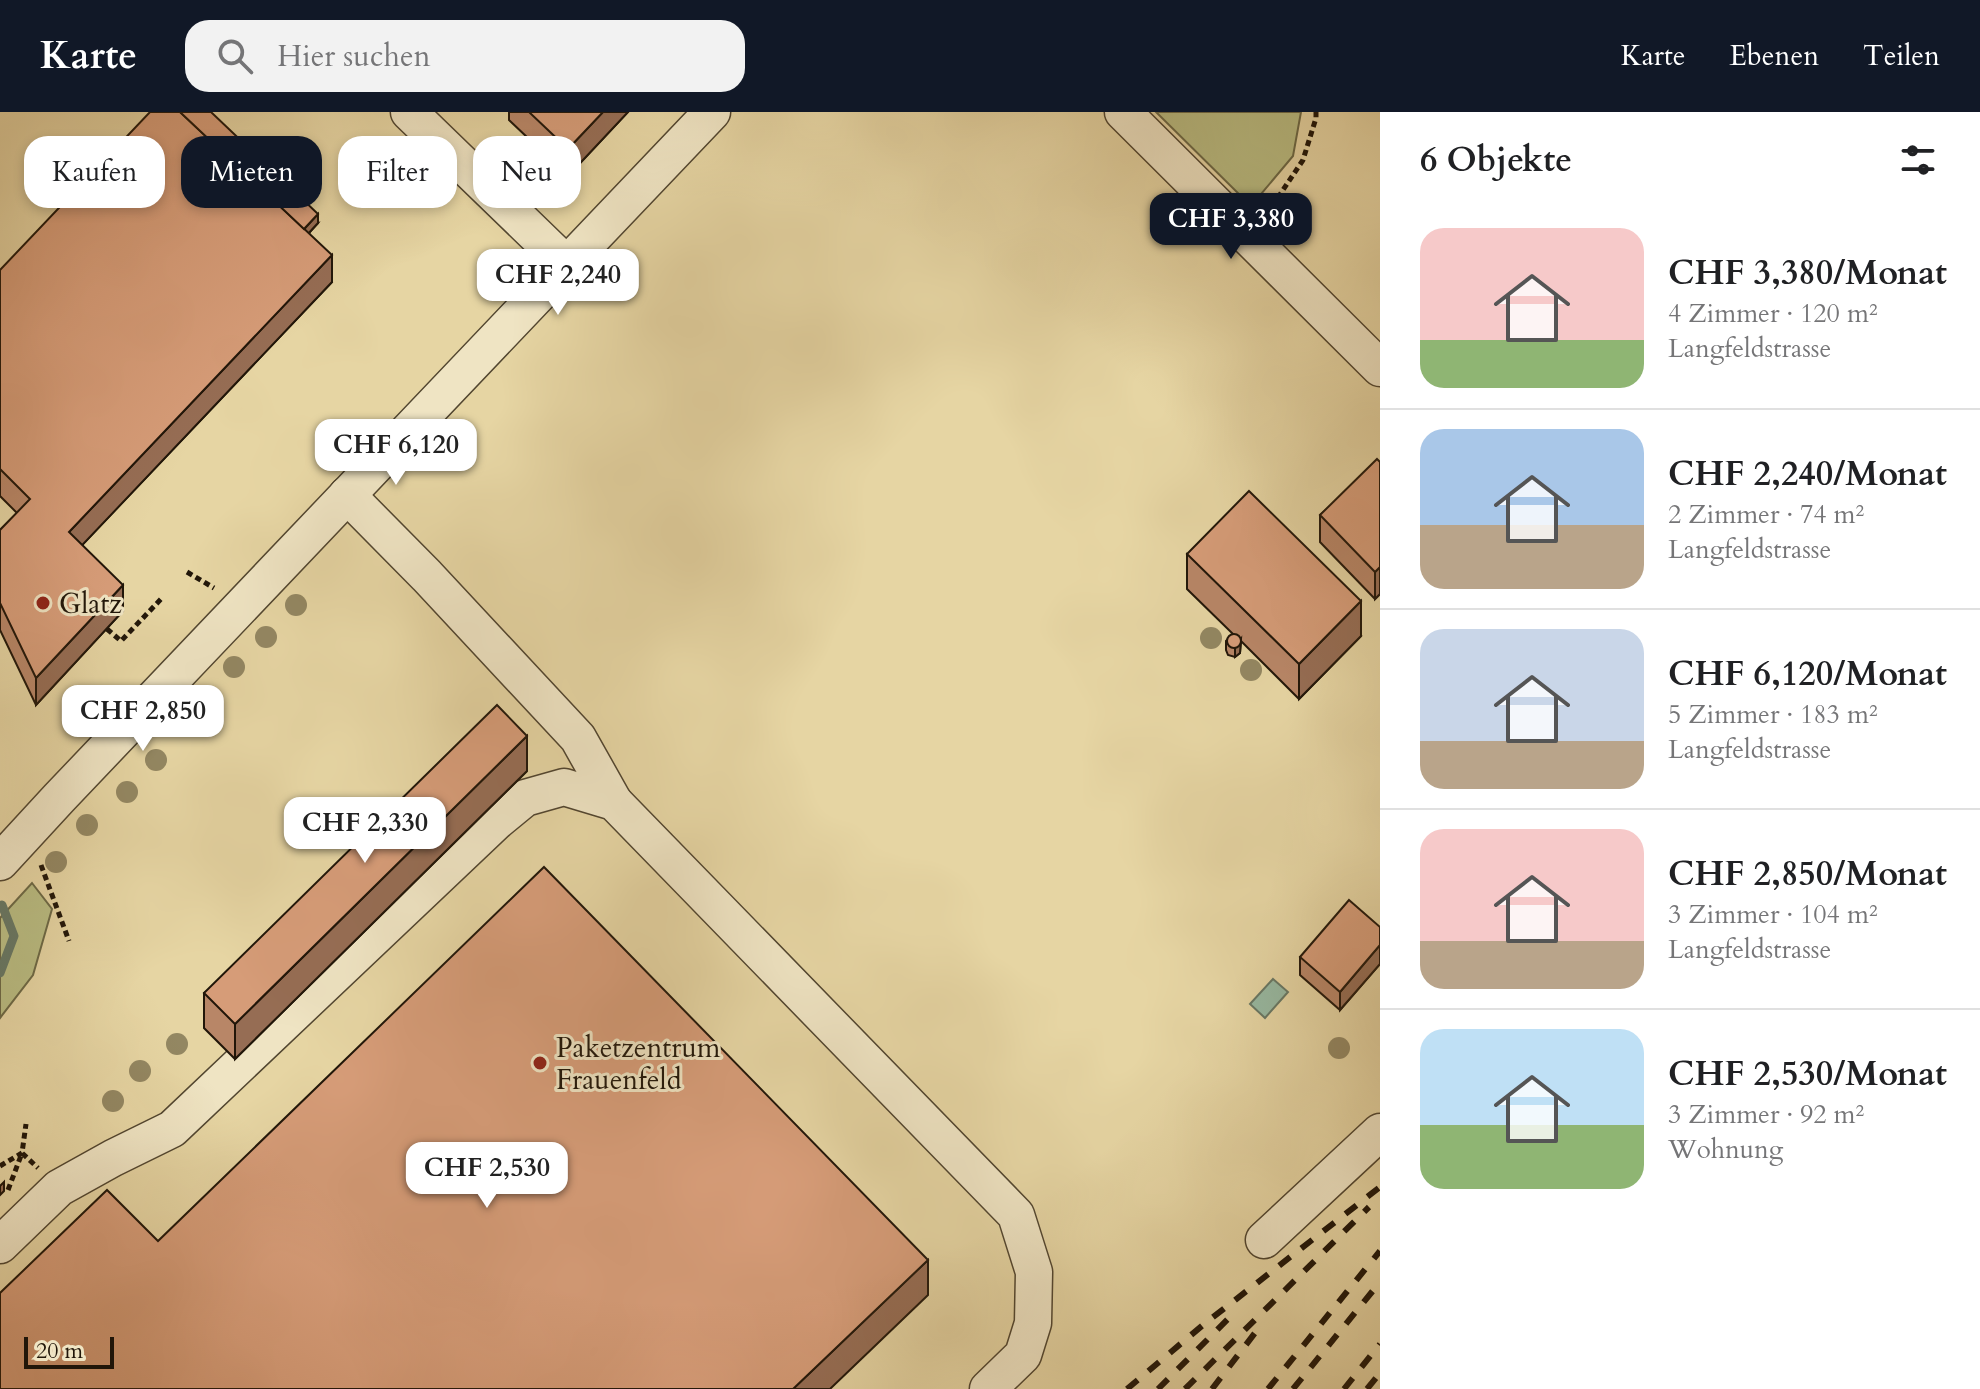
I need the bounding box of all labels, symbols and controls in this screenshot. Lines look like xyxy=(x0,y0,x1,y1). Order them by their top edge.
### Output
search box xyxy=(185,20,745,92)
text: Karte xyxy=(40,30,137,82)
icon: search xyxy=(213,34,257,78)
text: Hier suchen xyxy=(277,36,431,77)
text: Karte xyxy=(1621,37,1686,75)
text: Ebenen xyxy=(1730,37,1819,75)
text: Teilen xyxy=(1863,37,1940,75)
chip: Kaufen xyxy=(24,136,165,208)
chip: Mieten xyxy=(181,136,322,208)
chip: Filter xyxy=(338,136,457,208)
chip: Neu xyxy=(473,136,581,208)
text: 6 Objekte xyxy=(1420,137,1572,183)
icon: filters xyxy=(1896,138,1940,182)
pin: CHF 3,380 xyxy=(1139,193,1323,261)
text: CHF 3,380 xyxy=(1168,201,1294,236)
pin: CHF 2,240 xyxy=(466,249,650,317)
text: CHF 3,380/Monat xyxy=(1668,250,1947,296)
text: CHF 2,240 xyxy=(495,257,621,292)
icon: home xyxy=(1484,260,1580,356)
text: 4 Zimmer · 120 m² xyxy=(1668,296,1878,331)
text: Langfeldstrasse xyxy=(1668,331,1831,366)
pin: CHF 6,120 xyxy=(304,419,488,487)
text: CHF 6,120 xyxy=(333,427,459,462)
text: CHF 2,240/Monat xyxy=(1668,451,1947,497)
icon: home xyxy=(1484,461,1580,557)
text: 2 Zimmer · 74 m² xyxy=(1668,497,1864,532)
text: Langfeldstrasse xyxy=(1668,532,1831,567)
place label: Glatz xyxy=(59,585,122,623)
marker: Glatz xyxy=(34,594,52,612)
text: CHF 6,120/Monat xyxy=(1668,651,1947,697)
icon: home xyxy=(1484,661,1580,757)
pin: CHF 2,850 xyxy=(51,685,235,753)
text: CHF 2,850 xyxy=(80,693,206,728)
text: 5 Zimmer · 183 m² xyxy=(1668,697,1878,732)
text: Langfeldstrasse xyxy=(1668,732,1831,767)
pin: CHF 2,330 xyxy=(273,797,457,865)
text: CHF 2,330 xyxy=(302,805,428,840)
text: CHF 2,850/Monat xyxy=(1668,851,1947,897)
icon: home xyxy=(1484,861,1580,957)
text: 3 Zimmer · 104 m² xyxy=(1668,897,1878,932)
text: Langfeldstrasse xyxy=(1668,932,1831,967)
place label: Paketzentrum Frauenfeld xyxy=(556,1029,721,1099)
text: CHF 2,530/Monat xyxy=(1668,1051,1947,1097)
marker: Paketzentrum Frauenfeld xyxy=(531,1054,549,1072)
icon: home xyxy=(1484,1061,1580,1157)
text: 3 Zimmer · 92 m² xyxy=(1668,1097,1864,1132)
text: Wohnung xyxy=(1668,1132,1783,1167)
pin: CHF 2,530 xyxy=(395,1142,579,1210)
text: CHF 2,530 xyxy=(424,1150,550,1185)
scale bar xyxy=(24,1333,114,1369)
text: 20 m xyxy=(36,1336,83,1366)

